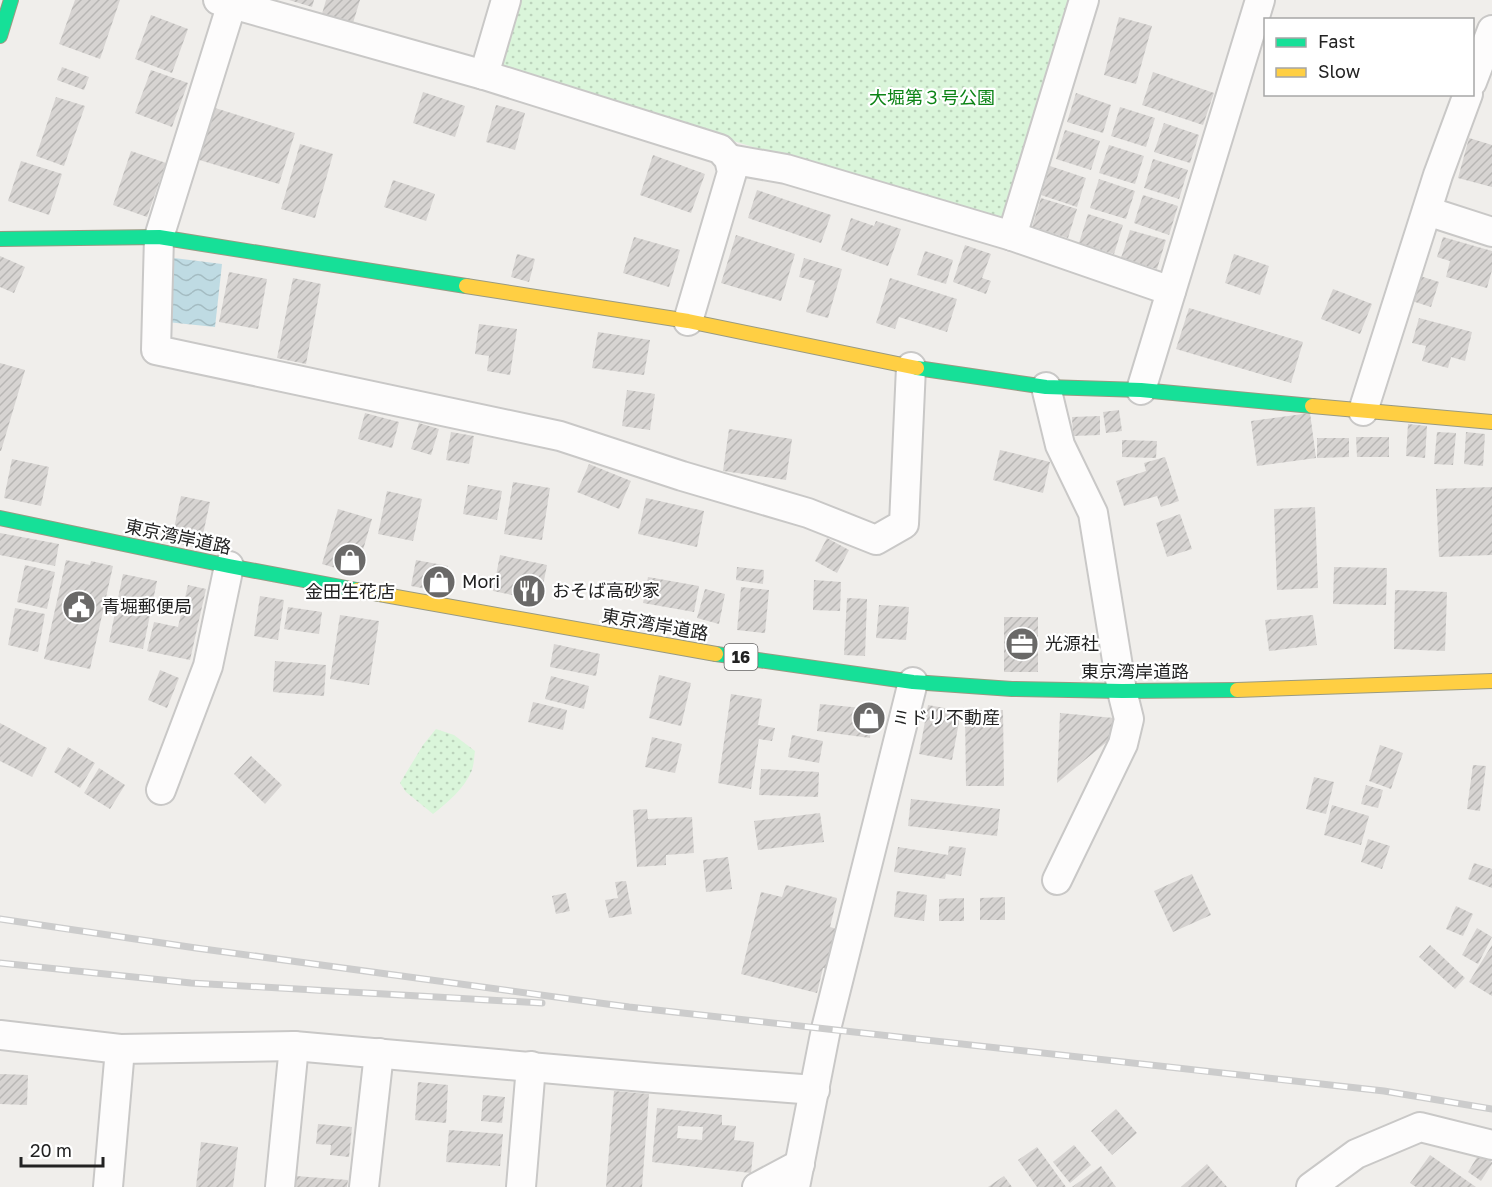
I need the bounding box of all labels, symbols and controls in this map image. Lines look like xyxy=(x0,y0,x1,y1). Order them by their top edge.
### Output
legend xyxy=(1264,18,1474,96)
text: Fast xyxy=(1318,30,1355,52)
text: Slow xyxy=(1318,60,1361,82)
park label: 大堀第３号公園 xyxy=(869,86,995,108)
street label: 東京湾岸道路 xyxy=(123,514,233,558)
shop icon: 金田生花店 xyxy=(332,542,368,578)
shop icon: Mori xyxy=(421,564,457,600)
place label: Mori xyxy=(462,570,500,592)
restaurant icon: おそば高砂家 xyxy=(511,573,547,609)
place label: おそば高砂家 xyxy=(552,579,660,601)
place label: 金田生花店 xyxy=(305,580,395,602)
public building icon: 青堀郵便局 xyxy=(61,589,97,625)
place label: 青堀郵便局 xyxy=(102,595,192,617)
street label: 東京湾岸道路 xyxy=(600,604,710,644)
office icon: 光源社 xyxy=(1004,626,1040,662)
place label: 光源社 xyxy=(1045,632,1099,654)
road number: 16 xyxy=(724,644,758,670)
street label: 東京湾岸道路 xyxy=(1081,660,1189,682)
shop icon: ミドリ不動産 xyxy=(851,700,887,736)
place label: ミドリ不動産 xyxy=(892,706,1000,728)
scale bar xyxy=(21,1130,104,1168)
text: 20 m xyxy=(30,1139,72,1161)

